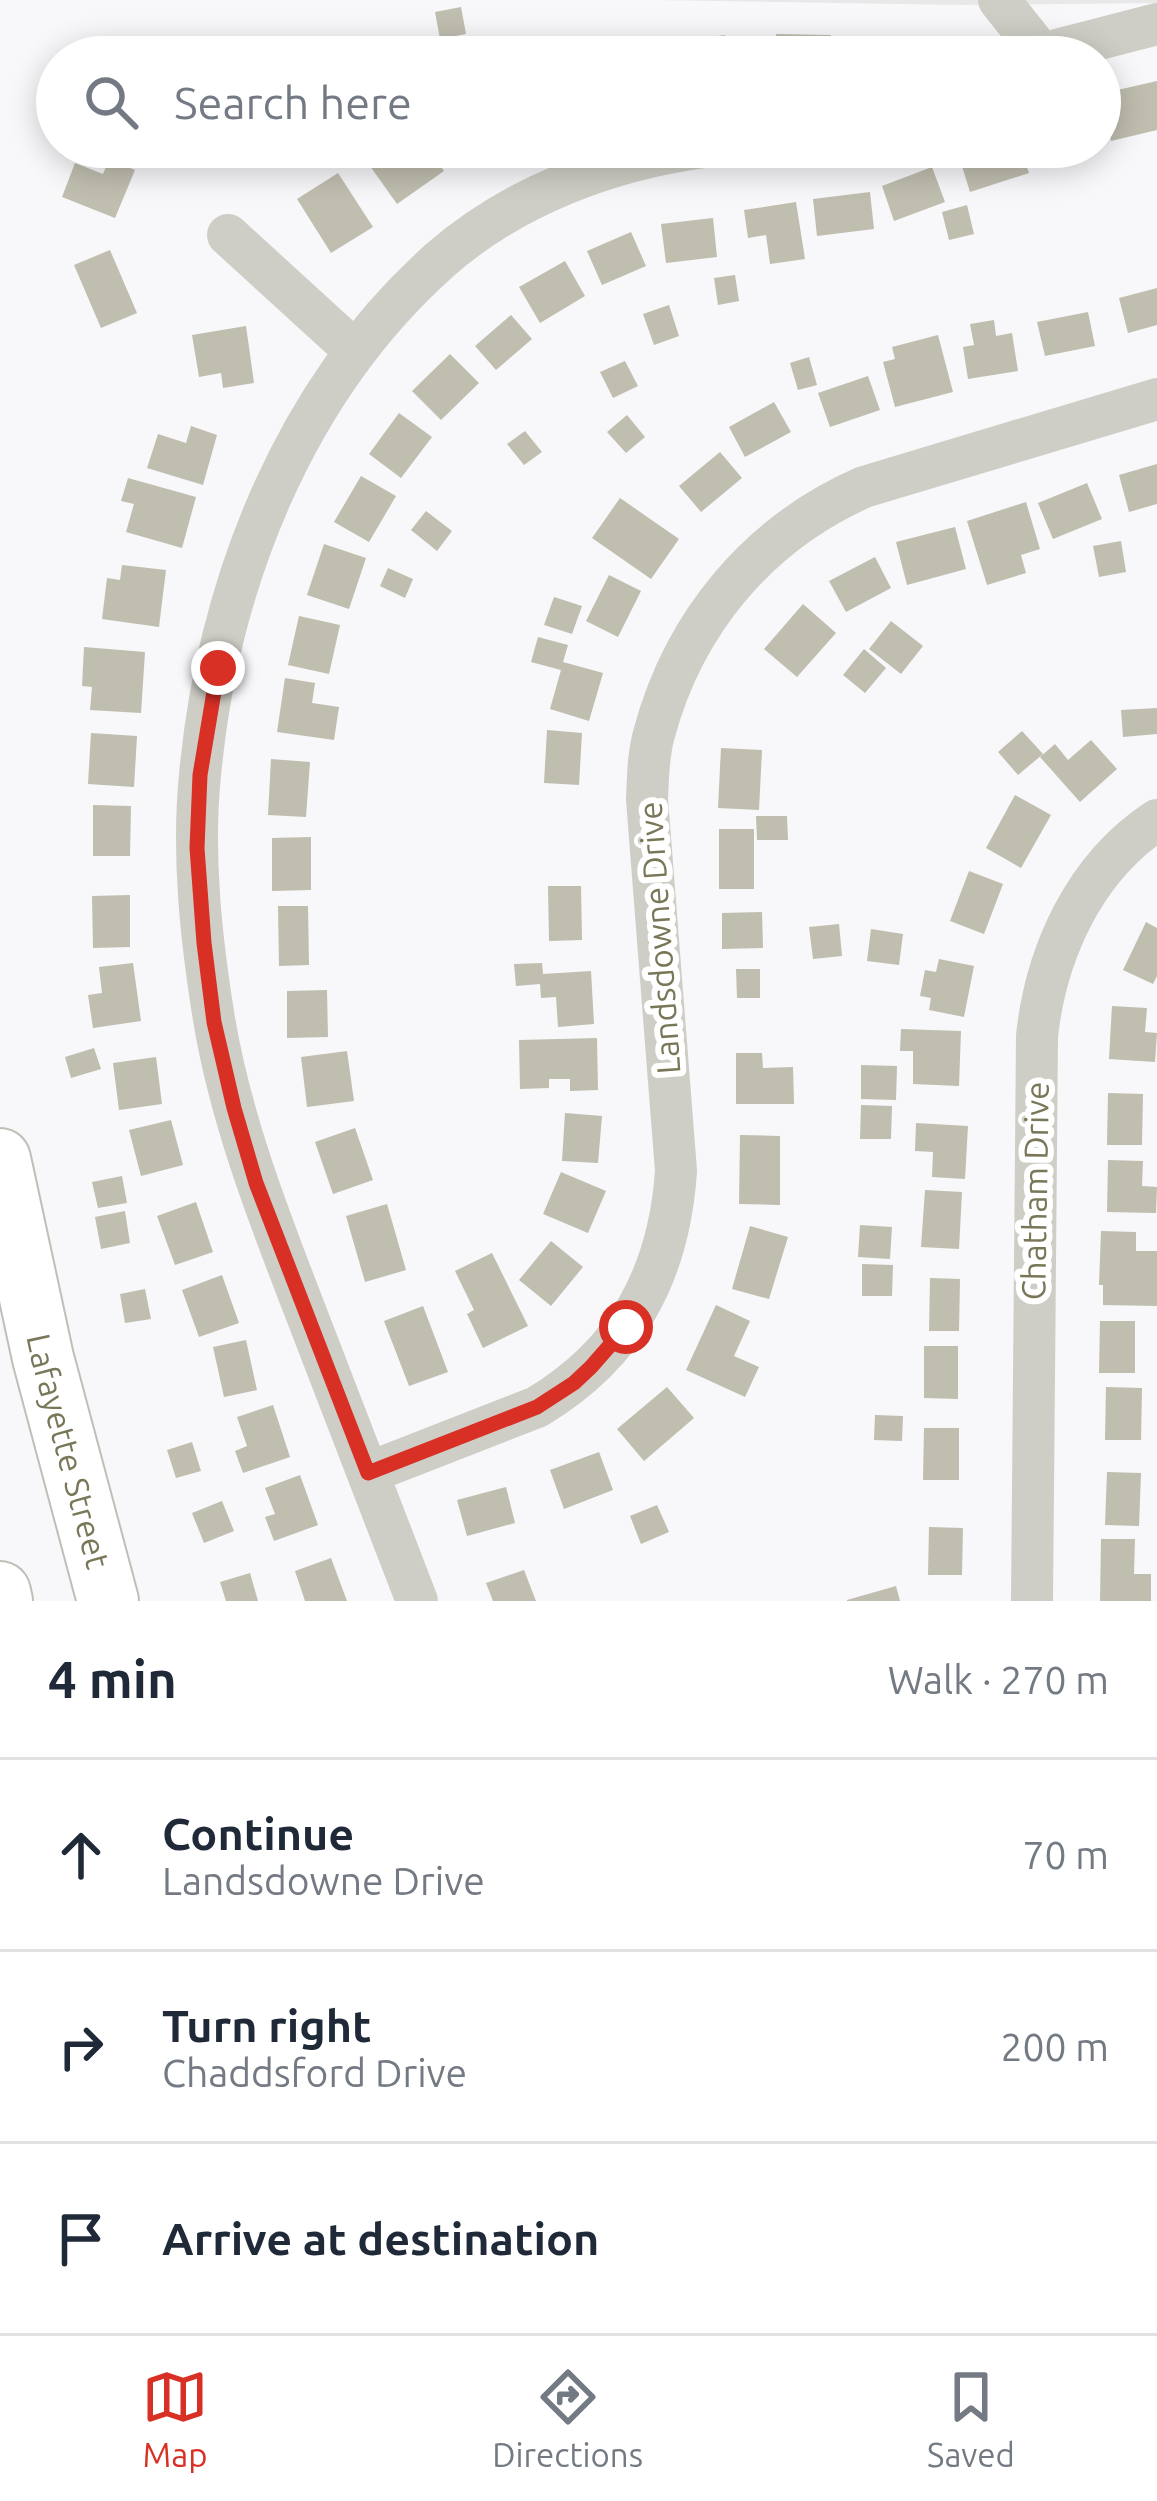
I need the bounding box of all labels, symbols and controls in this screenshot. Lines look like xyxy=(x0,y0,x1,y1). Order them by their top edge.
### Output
search box xyxy=(36,36,1121,168)
icon: search xyxy=(78,69,144,135)
text: Search here xyxy=(174,77,412,128)
route end xyxy=(191,641,245,695)
street label: Landsdowne Drive xyxy=(631,801,686,1076)
street label: Chatham Drive xyxy=(1014,1081,1055,1301)
route start xyxy=(599,1300,653,1354)
street label: Lafayette Street xyxy=(20,1330,117,1572)
text: 4 min xyxy=(48,1650,177,1708)
text: Walk · 270 m xyxy=(888,1658,1109,1701)
text: Continue xyxy=(162,1808,354,1859)
icon: ahead xyxy=(48,1822,114,1888)
text: 70 m xyxy=(1022,1833,1109,1876)
text: Landsdowne Drive xyxy=(162,1859,485,1902)
text: Turn right xyxy=(162,2000,371,2051)
icon: right xyxy=(48,2014,114,2080)
text: 200 m xyxy=(1000,2025,1109,2068)
text: Chaddsford Drive xyxy=(162,2051,467,2094)
icon: arrive xyxy=(48,2206,114,2272)
text: Arrive at destination xyxy=(162,2213,599,2264)
tab: Map xyxy=(142,2364,208,2473)
tab: Directions xyxy=(492,2364,643,2473)
tab: Saved xyxy=(927,2364,1015,2473)

